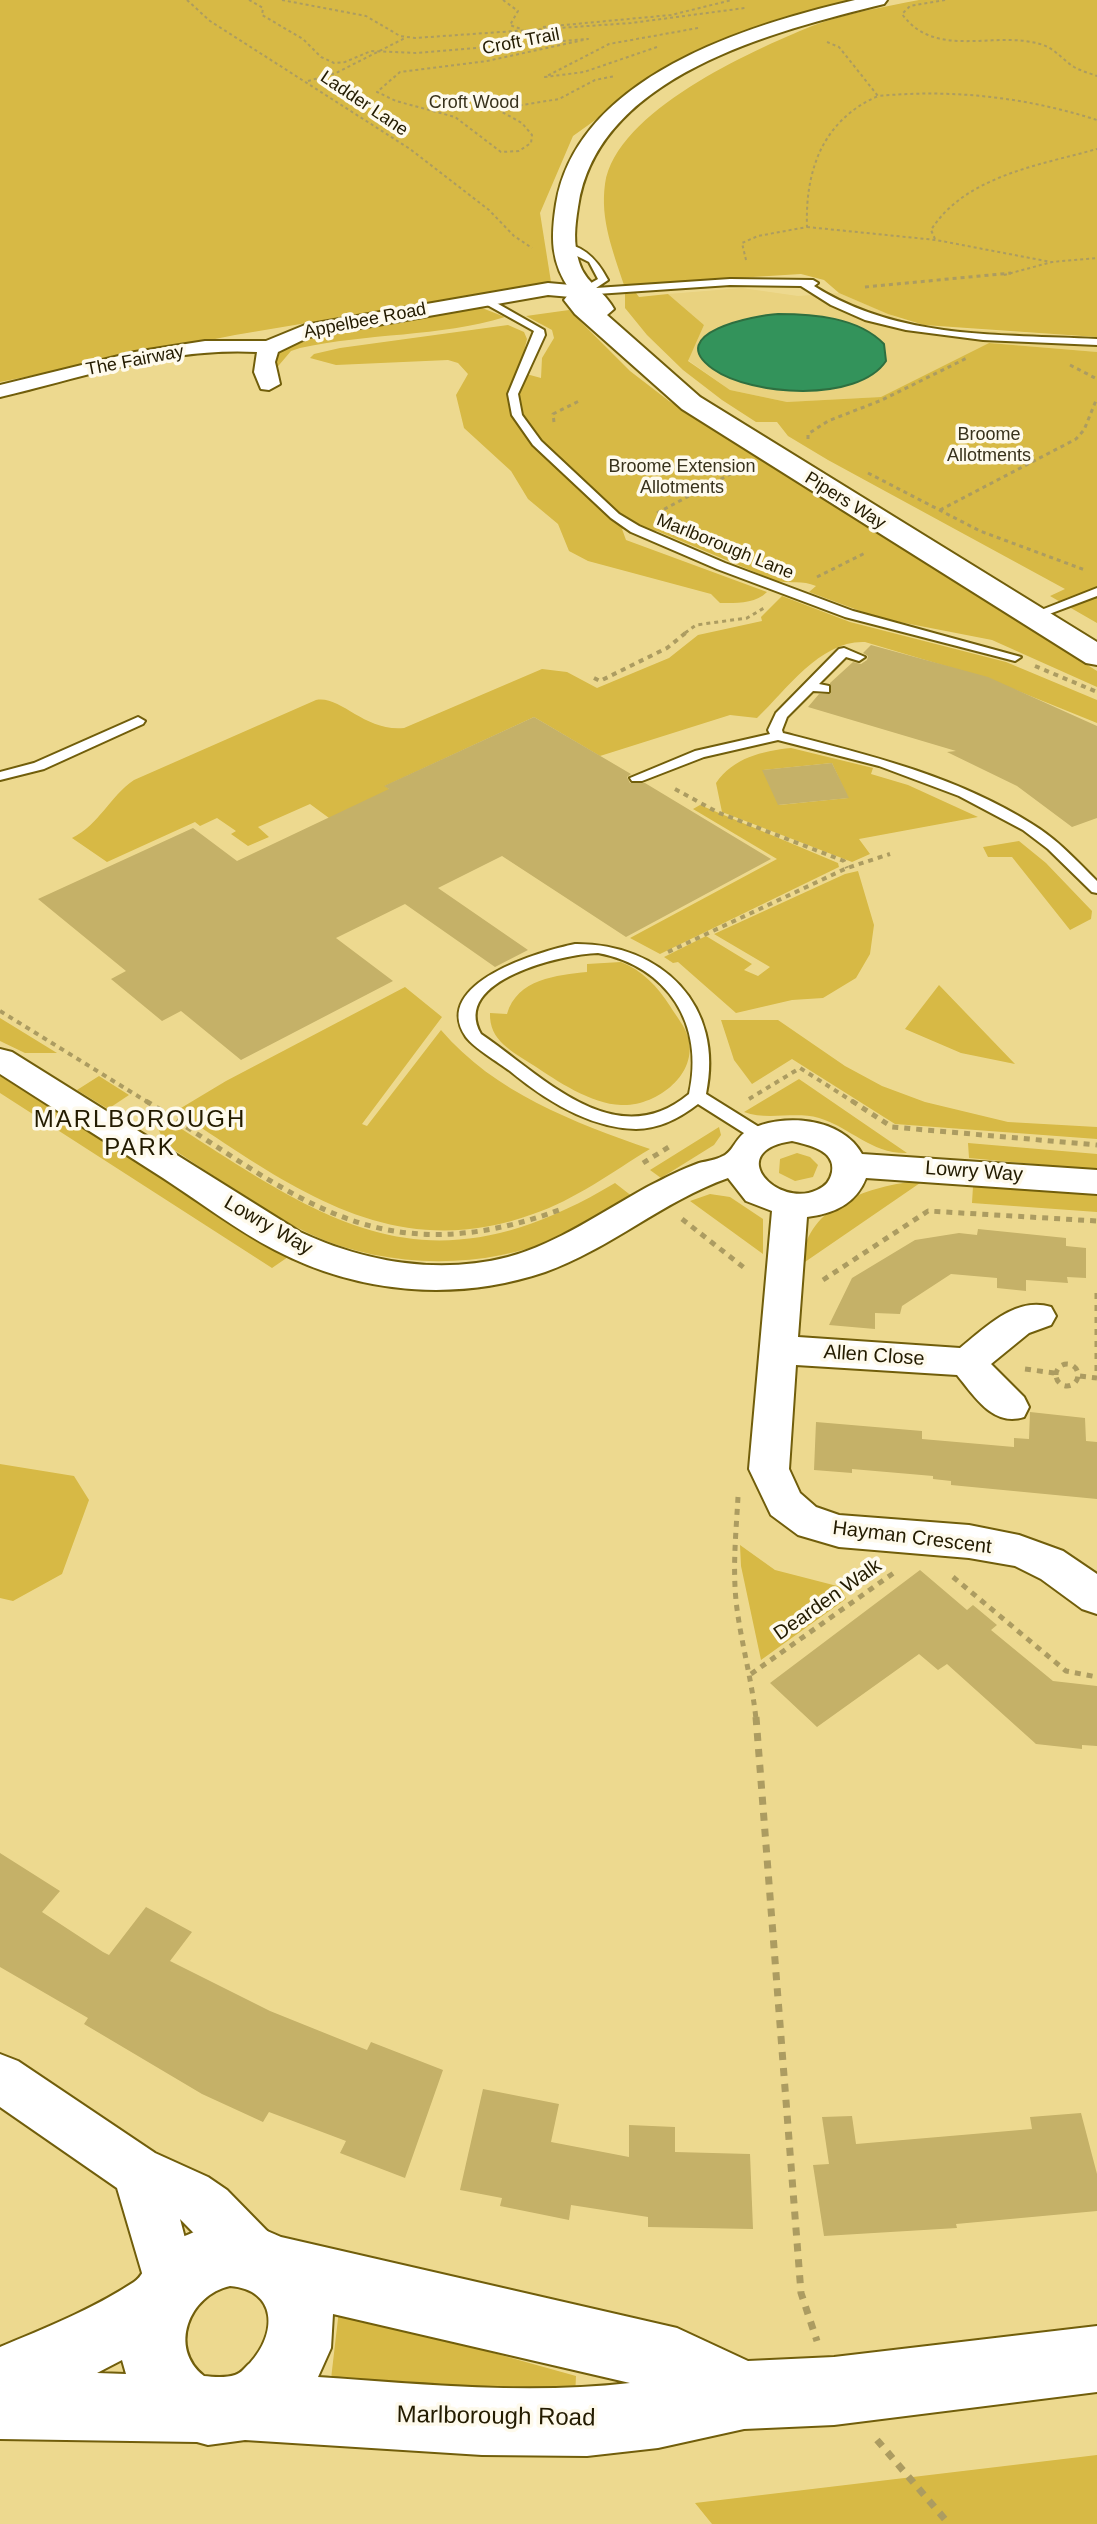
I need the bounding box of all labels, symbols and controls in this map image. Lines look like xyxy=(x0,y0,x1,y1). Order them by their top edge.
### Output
street label: Croft Trail xyxy=(480,24,562,60)
street label: Ladder Lane xyxy=(316,67,412,141)
park label: Croft Wood xyxy=(429,92,519,114)
street label: Appelbee Road xyxy=(302,299,428,343)
street label: The Fairway xyxy=(84,341,186,381)
park label: Broome Allotments xyxy=(947,424,1031,466)
park label: Broome Extension Allotments xyxy=(608,456,756,498)
street label: Pipers Way xyxy=(801,468,889,534)
street label: Marlborough Lane xyxy=(653,510,797,584)
district label: MARLBOROUGH PARK xyxy=(34,1106,246,1162)
street label: Lowry Way xyxy=(924,1157,1024,1187)
street label: Lowry Way xyxy=(219,1191,317,1261)
street label: Allen Close xyxy=(823,1341,925,1371)
street label: Hayman Crescent xyxy=(831,1516,993,1560)
street label: Dearden Walk xyxy=(770,1554,886,1646)
street label: Marlborough Road xyxy=(396,2401,596,2433)

